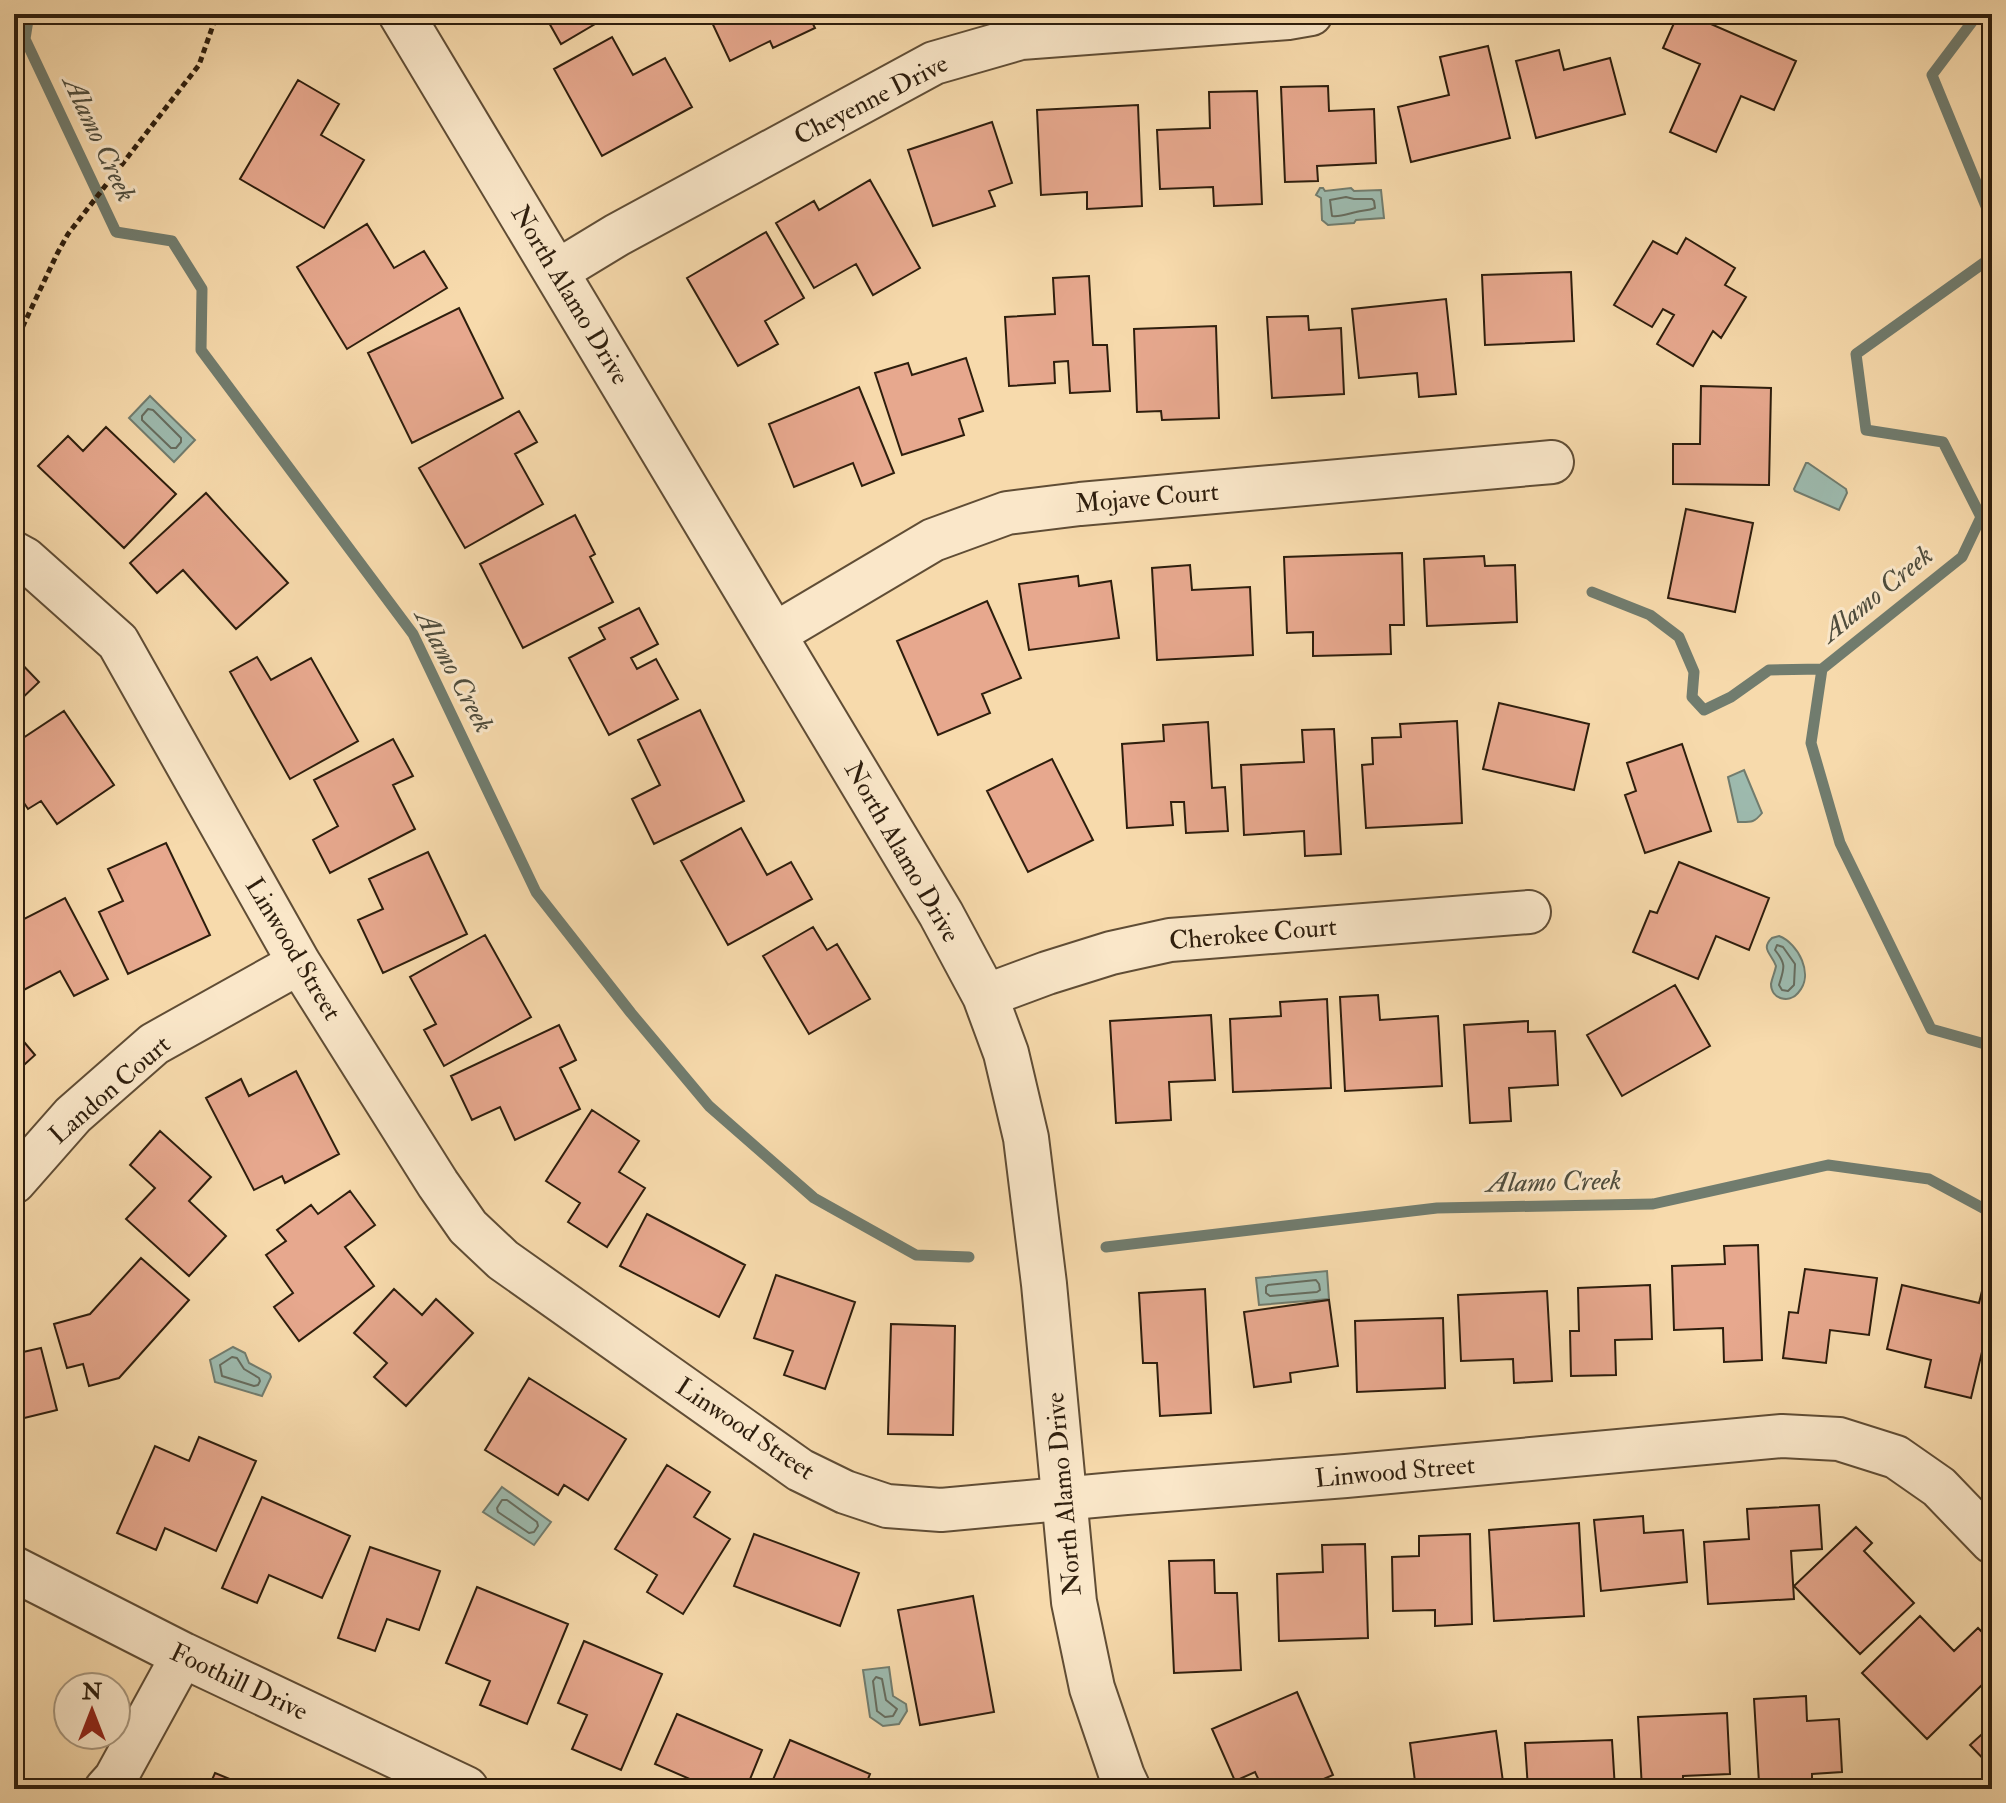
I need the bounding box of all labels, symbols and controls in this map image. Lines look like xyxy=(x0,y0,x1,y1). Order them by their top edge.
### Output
street label: Cheyenne Drive xyxy=(789,47,953,152)
water label: Alamo Creek xyxy=(53,68,143,208)
street label: North Alamo Drive xyxy=(504,199,636,391)
street label: Mojave Court xyxy=(1074,476,1220,520)
water label: Alamo Creek xyxy=(1811,538,1940,652)
water label: Alamo Creek xyxy=(405,601,501,739)
street label: North Alamo Drive xyxy=(837,756,967,948)
street label: Linwood Street xyxy=(238,872,348,1026)
street label: Cherokee Court xyxy=(1168,911,1338,957)
street label: Landon Court xyxy=(43,1029,177,1151)
water label: Alamo Creek xyxy=(1483,1163,1622,1201)
street label: Linwood Street xyxy=(669,1371,821,1487)
street label: North Alamo Drive xyxy=(1039,1391,1089,1597)
street label: Linwood Street xyxy=(1314,1449,1476,1495)
street label: Foothill Drive xyxy=(165,1636,313,1728)
north arrow xyxy=(52,1671,132,1751)
text: N xyxy=(81,1678,102,1706)

